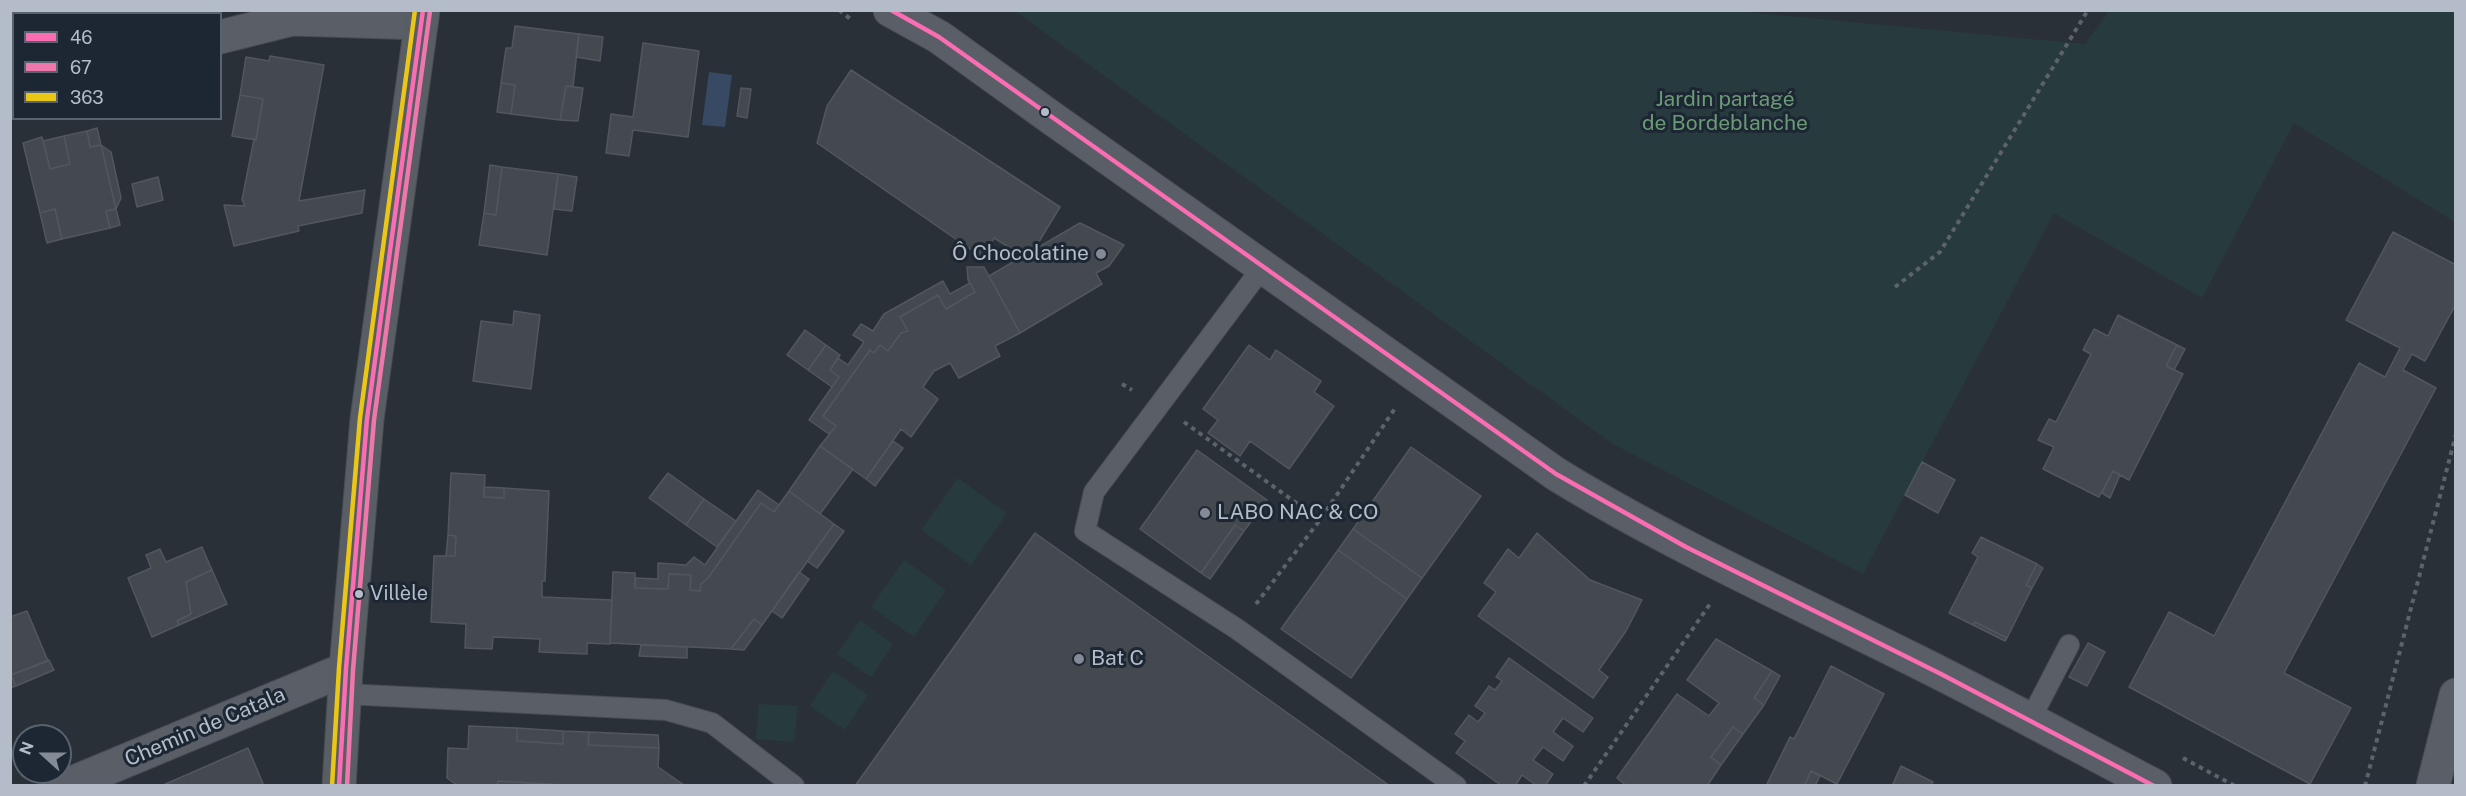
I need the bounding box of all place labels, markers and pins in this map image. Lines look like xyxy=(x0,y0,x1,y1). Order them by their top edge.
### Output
unlabelled marker xyxy=(1039,106,1051,118)
place label: Ô Chocolatine xyxy=(952,241,1089,267)
marker: Ô Chocolatine xyxy=(1094,247,1108,261)
place label: LABO NAC & CO xyxy=(1217,500,1378,526)
marker: LABO NAC & CO xyxy=(1198,506,1212,520)
place label: Villèle xyxy=(370,582,428,606)
marker: Villèle xyxy=(353,588,365,600)
place label: Bat C xyxy=(1091,646,1144,672)
marker: Bat C xyxy=(1072,652,1086,666)

